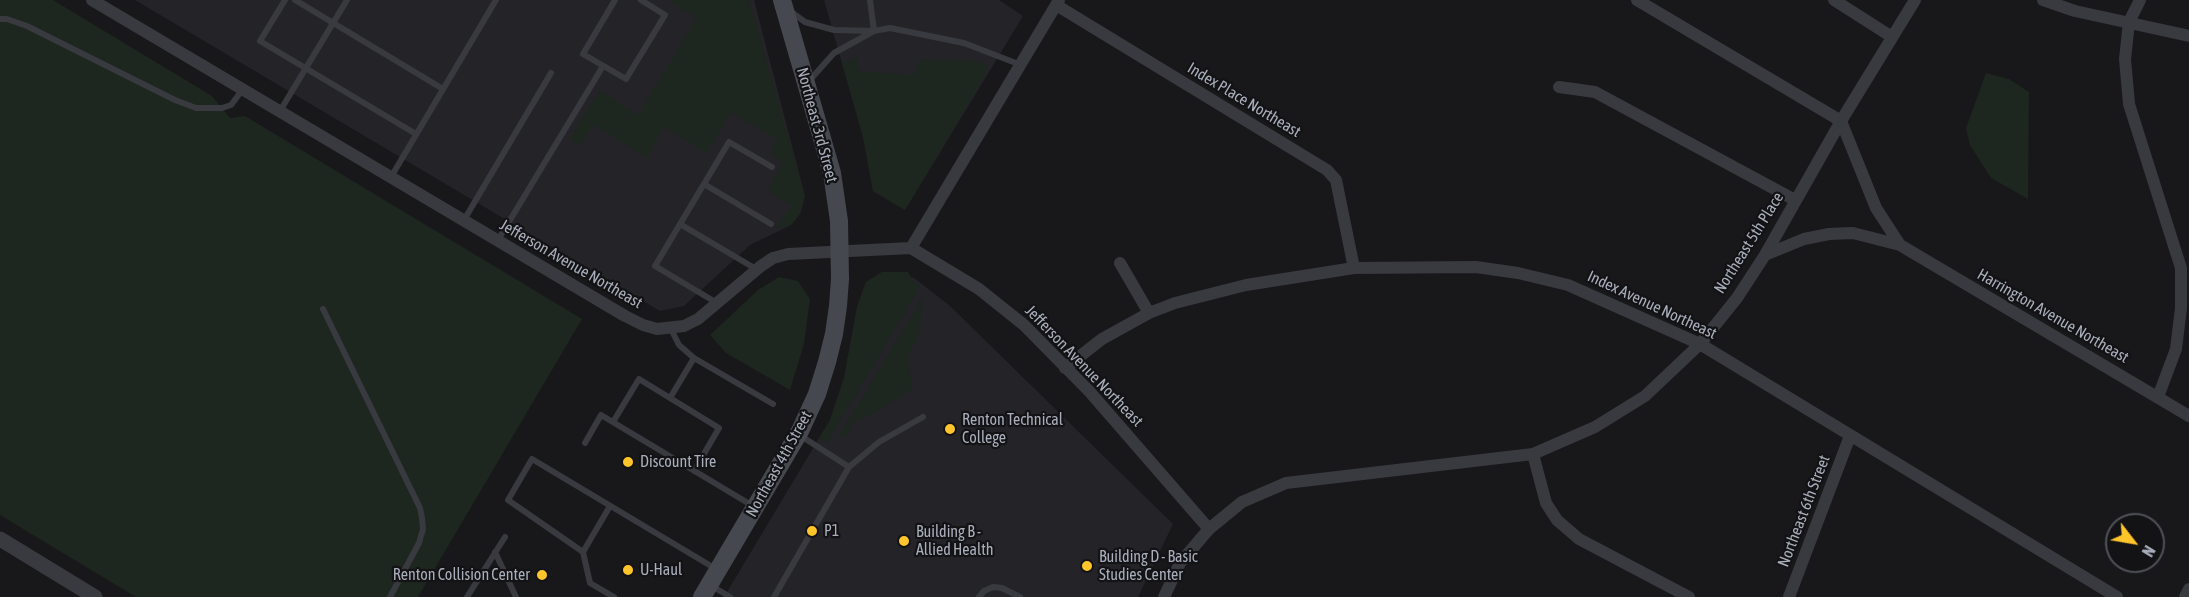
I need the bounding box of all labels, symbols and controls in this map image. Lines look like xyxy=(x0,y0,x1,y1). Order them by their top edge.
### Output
street label: Index Place Northeast xyxy=(1184,59,1304,141)
street label: Northeast 3rd Street xyxy=(792,65,842,185)
street label: Northeast 5th Place xyxy=(1710,189,1788,297)
street label: Jefferson Avenue Northeast xyxy=(496,215,646,313)
street label: Harrington Avenue Northeast xyxy=(1974,265,2132,367)
street label: Index Avenue Northeast xyxy=(1584,267,1720,343)
street label: Jefferson Avenue Northeast xyxy=(1021,301,1147,431)
street label: Northeast 4th Street xyxy=(742,408,816,520)
place label: Renton Technical College xyxy=(962,410,1063,448)
marker: Renton Technical College xyxy=(943,422,957,436)
place label: Discount Tire xyxy=(640,452,716,472)
street label: Northeast 6th Street xyxy=(1774,452,1834,570)
marker: Discount Tire xyxy=(621,455,635,469)
north arrow xyxy=(2105,513,2165,573)
place label: P1 xyxy=(824,521,839,541)
place label: Building B - Allied Health xyxy=(916,522,994,560)
marker: P1 xyxy=(805,524,819,538)
marker: Building B - Allied Health xyxy=(897,534,911,548)
text: N xyxy=(2139,543,2159,560)
place label: Building D - Basic Studies Center xyxy=(1099,547,1198,585)
marker: Building D - Basic Studies Center xyxy=(1080,559,1094,573)
place label: U-Haul xyxy=(640,560,682,580)
marker: U-Haul xyxy=(621,563,635,577)
place label: Renton Collision Center xyxy=(393,565,530,585)
marker: Renton Collision Center xyxy=(535,568,549,582)

